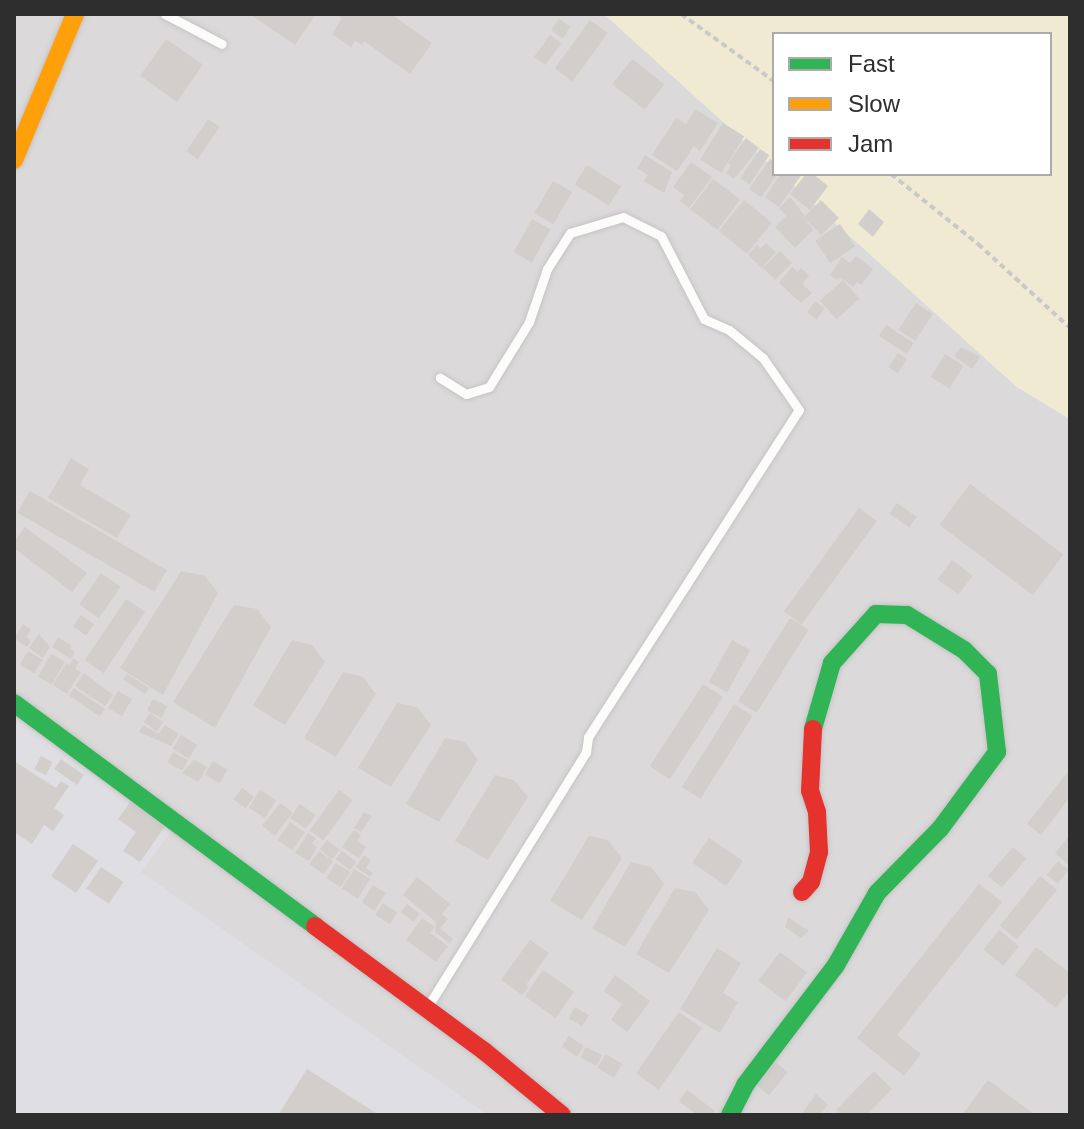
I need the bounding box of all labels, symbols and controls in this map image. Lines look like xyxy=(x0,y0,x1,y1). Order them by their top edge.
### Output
legend xyxy=(772,32,1052,176)
text: Fast xyxy=(848,50,895,77)
text: Slow xyxy=(848,90,900,117)
text: Jam xyxy=(848,130,893,157)

